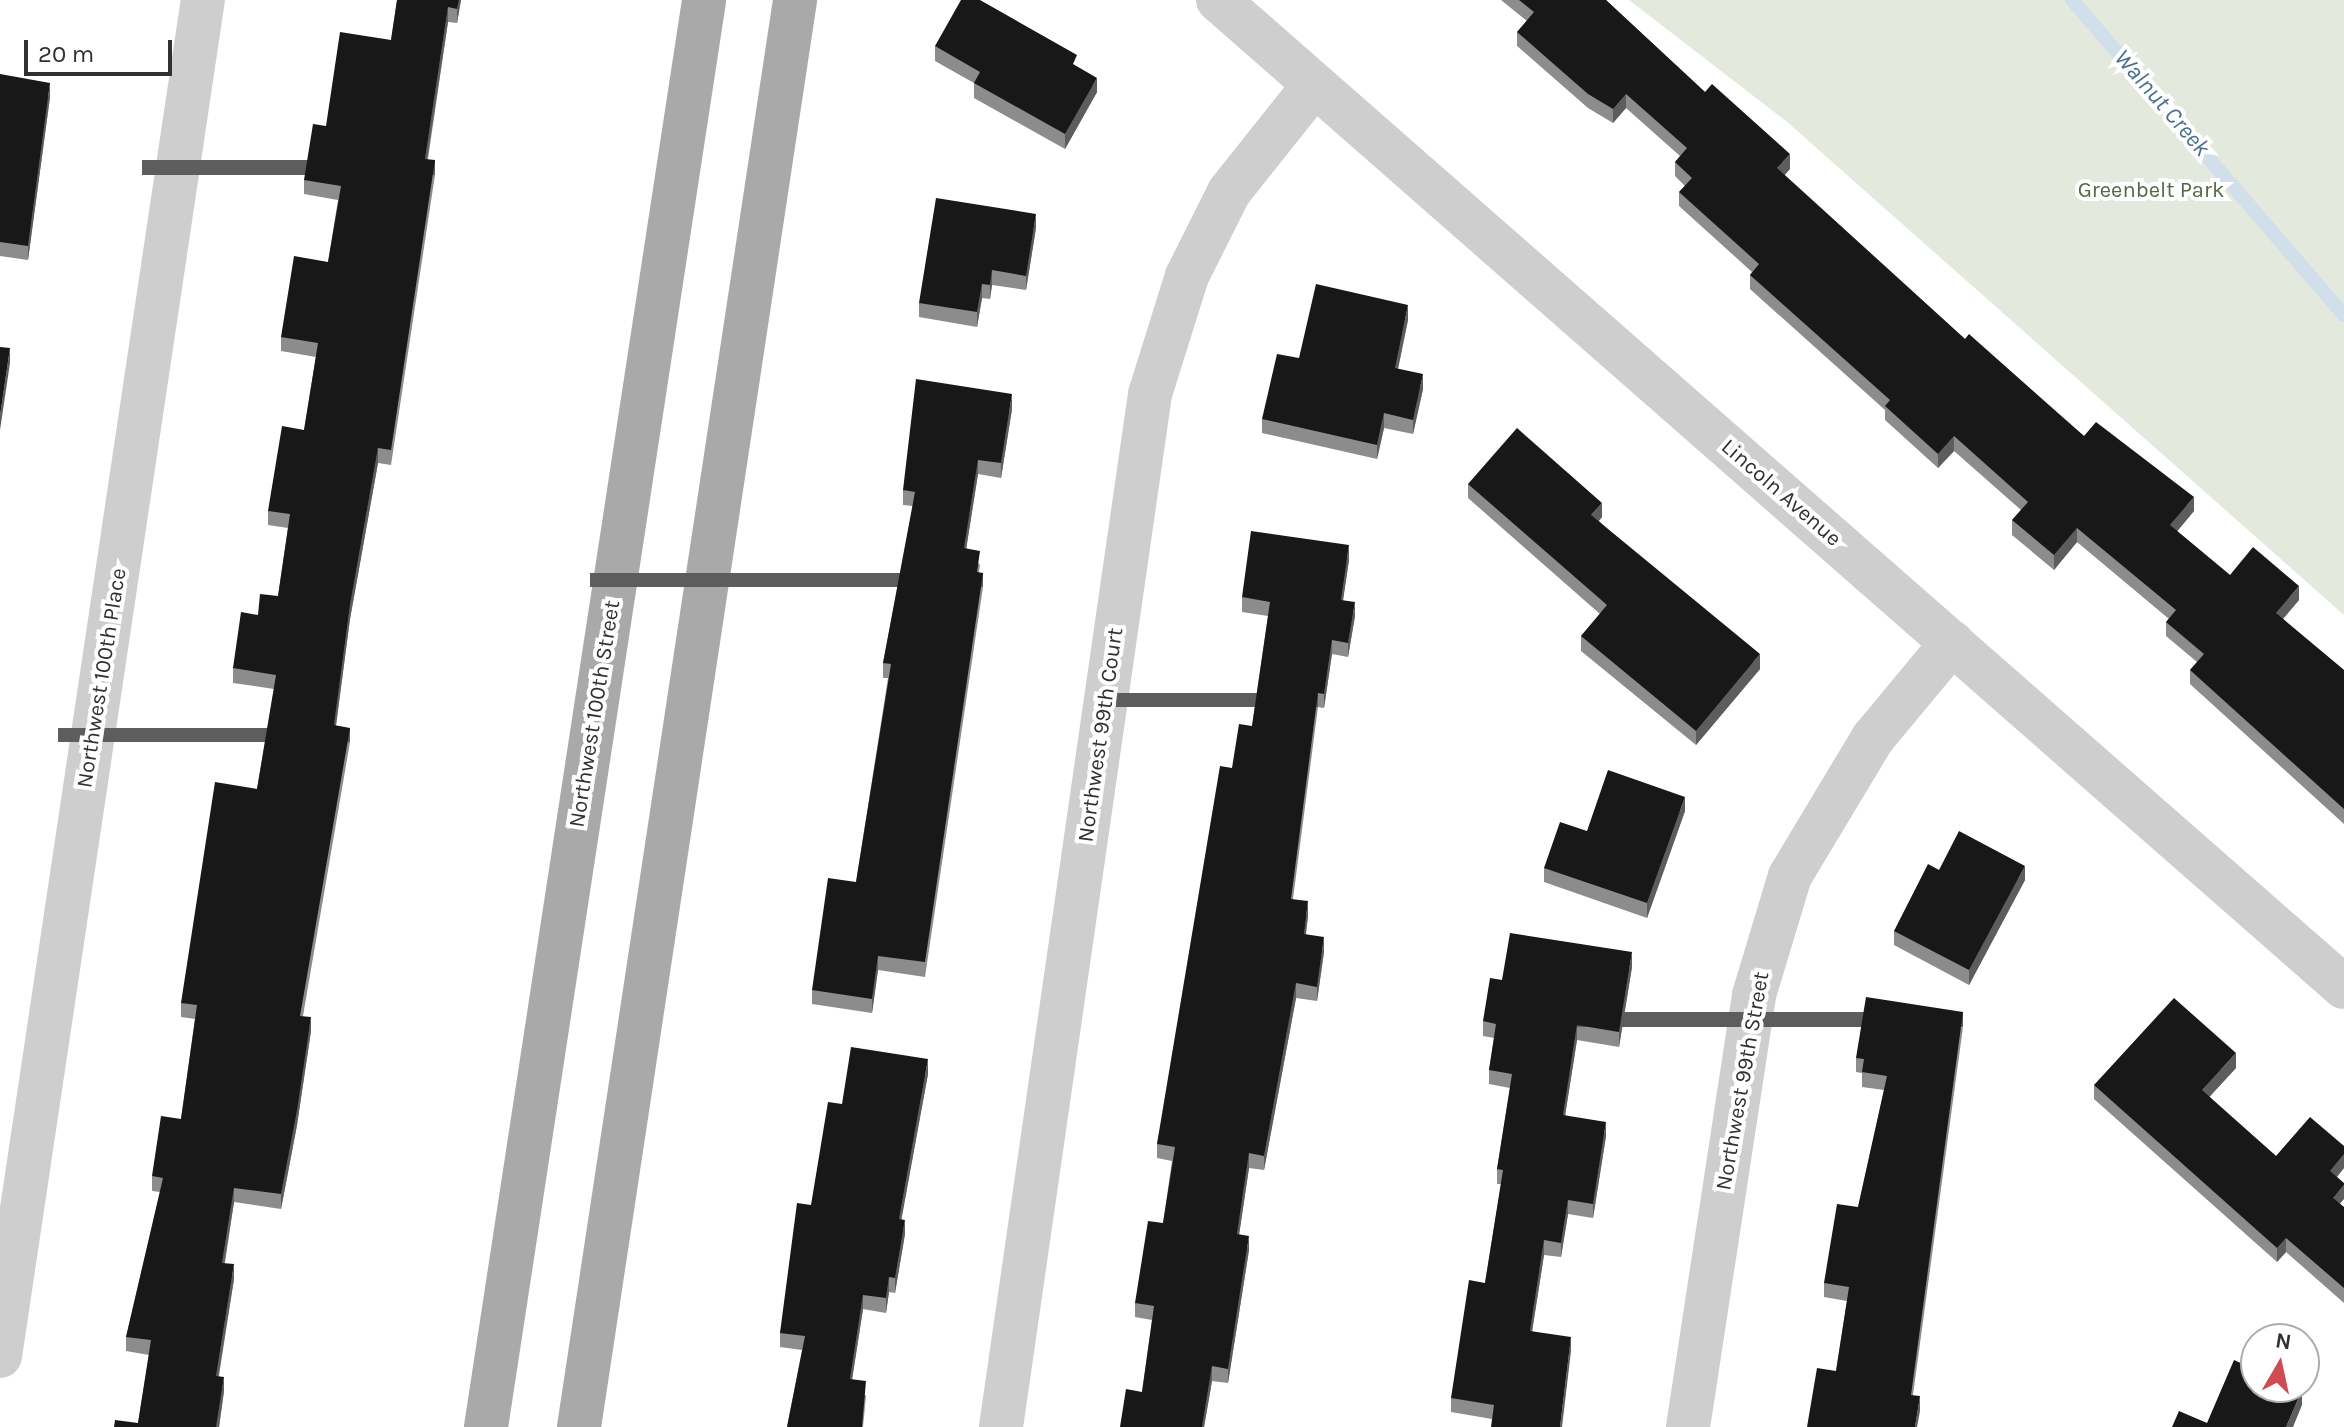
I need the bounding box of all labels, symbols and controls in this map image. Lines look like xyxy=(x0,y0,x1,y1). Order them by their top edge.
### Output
scale bar xyxy=(28,24,176,74)
text: 20 m xyxy=(38,40,94,68)
water label: Walnut Creek xyxy=(2108,44,2216,162)
park label: Greenbelt Park xyxy=(2078,178,2224,204)
street label: Lincoln Avenue xyxy=(1716,434,1846,552)
street label: Northwest 100th Place xyxy=(72,566,132,790)
street label: Northwest 100th Street xyxy=(564,599,626,829)
street label: Northwest 99th Court xyxy=(1073,626,1129,844)
street label: Northwest 99th Street xyxy=(1711,970,1775,1192)
north arrow xyxy=(2240,1323,2320,1403)
text: N xyxy=(2274,1327,2293,1355)

